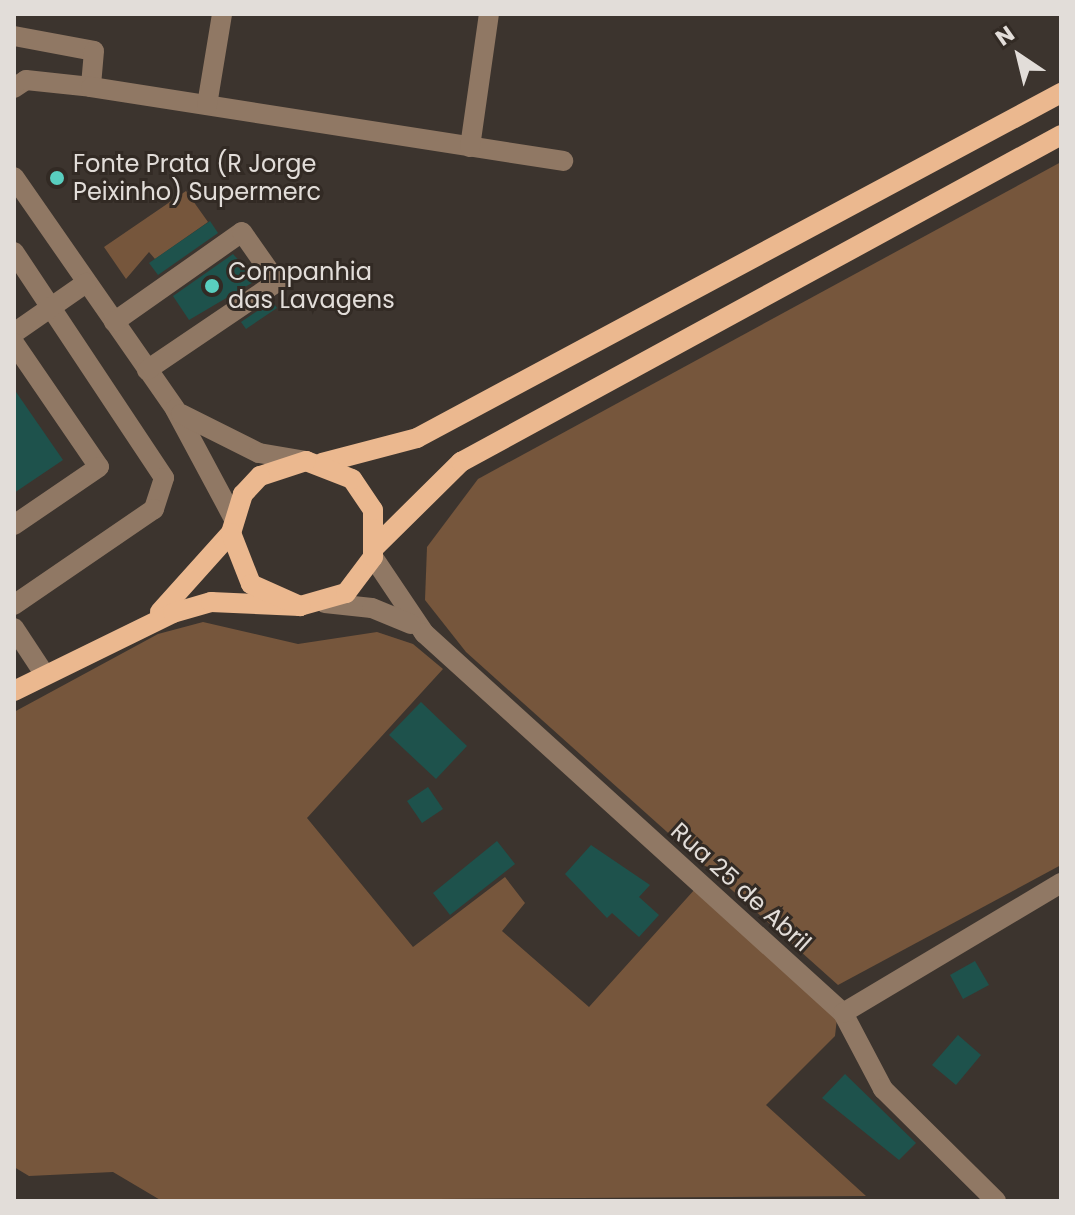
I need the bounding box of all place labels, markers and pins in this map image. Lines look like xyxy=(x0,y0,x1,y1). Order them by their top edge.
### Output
place label: Fonte Prata (R Jorge Peixinho) Supermerc xyxy=(73,150,321,206)
marker: Fonte Prata (R Jorge Peixinho) Supermerc xyxy=(48,169,66,187)
place label: Companhia das Lavagens xyxy=(228,258,395,314)
marker: Companhia das Lavagens xyxy=(203,277,221,295)

